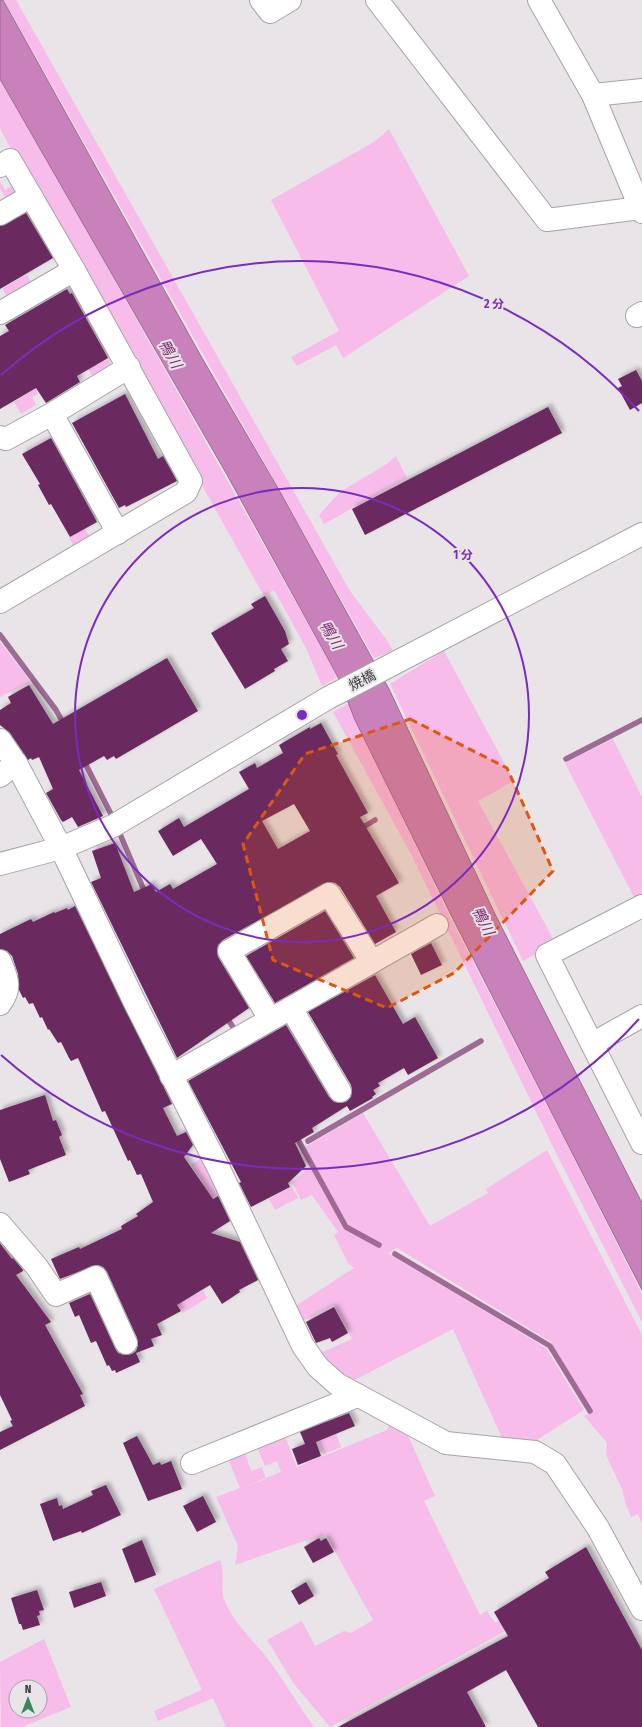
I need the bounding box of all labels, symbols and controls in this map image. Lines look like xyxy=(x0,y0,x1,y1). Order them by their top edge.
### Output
text: 2 分 xyxy=(483,297,504,311)
water label: 鴨川 xyxy=(155,337,186,373)
text: 1 分 xyxy=(453,548,473,562)
water label: 鴨川 xyxy=(316,618,347,654)
street label: 焼橋 xyxy=(346,667,379,694)
centre of rings xyxy=(295,708,309,722)
water label: 鴨川 xyxy=(468,904,499,940)
north arrow xyxy=(8,1679,48,1719)
text: N xyxy=(25,1683,31,1696)

